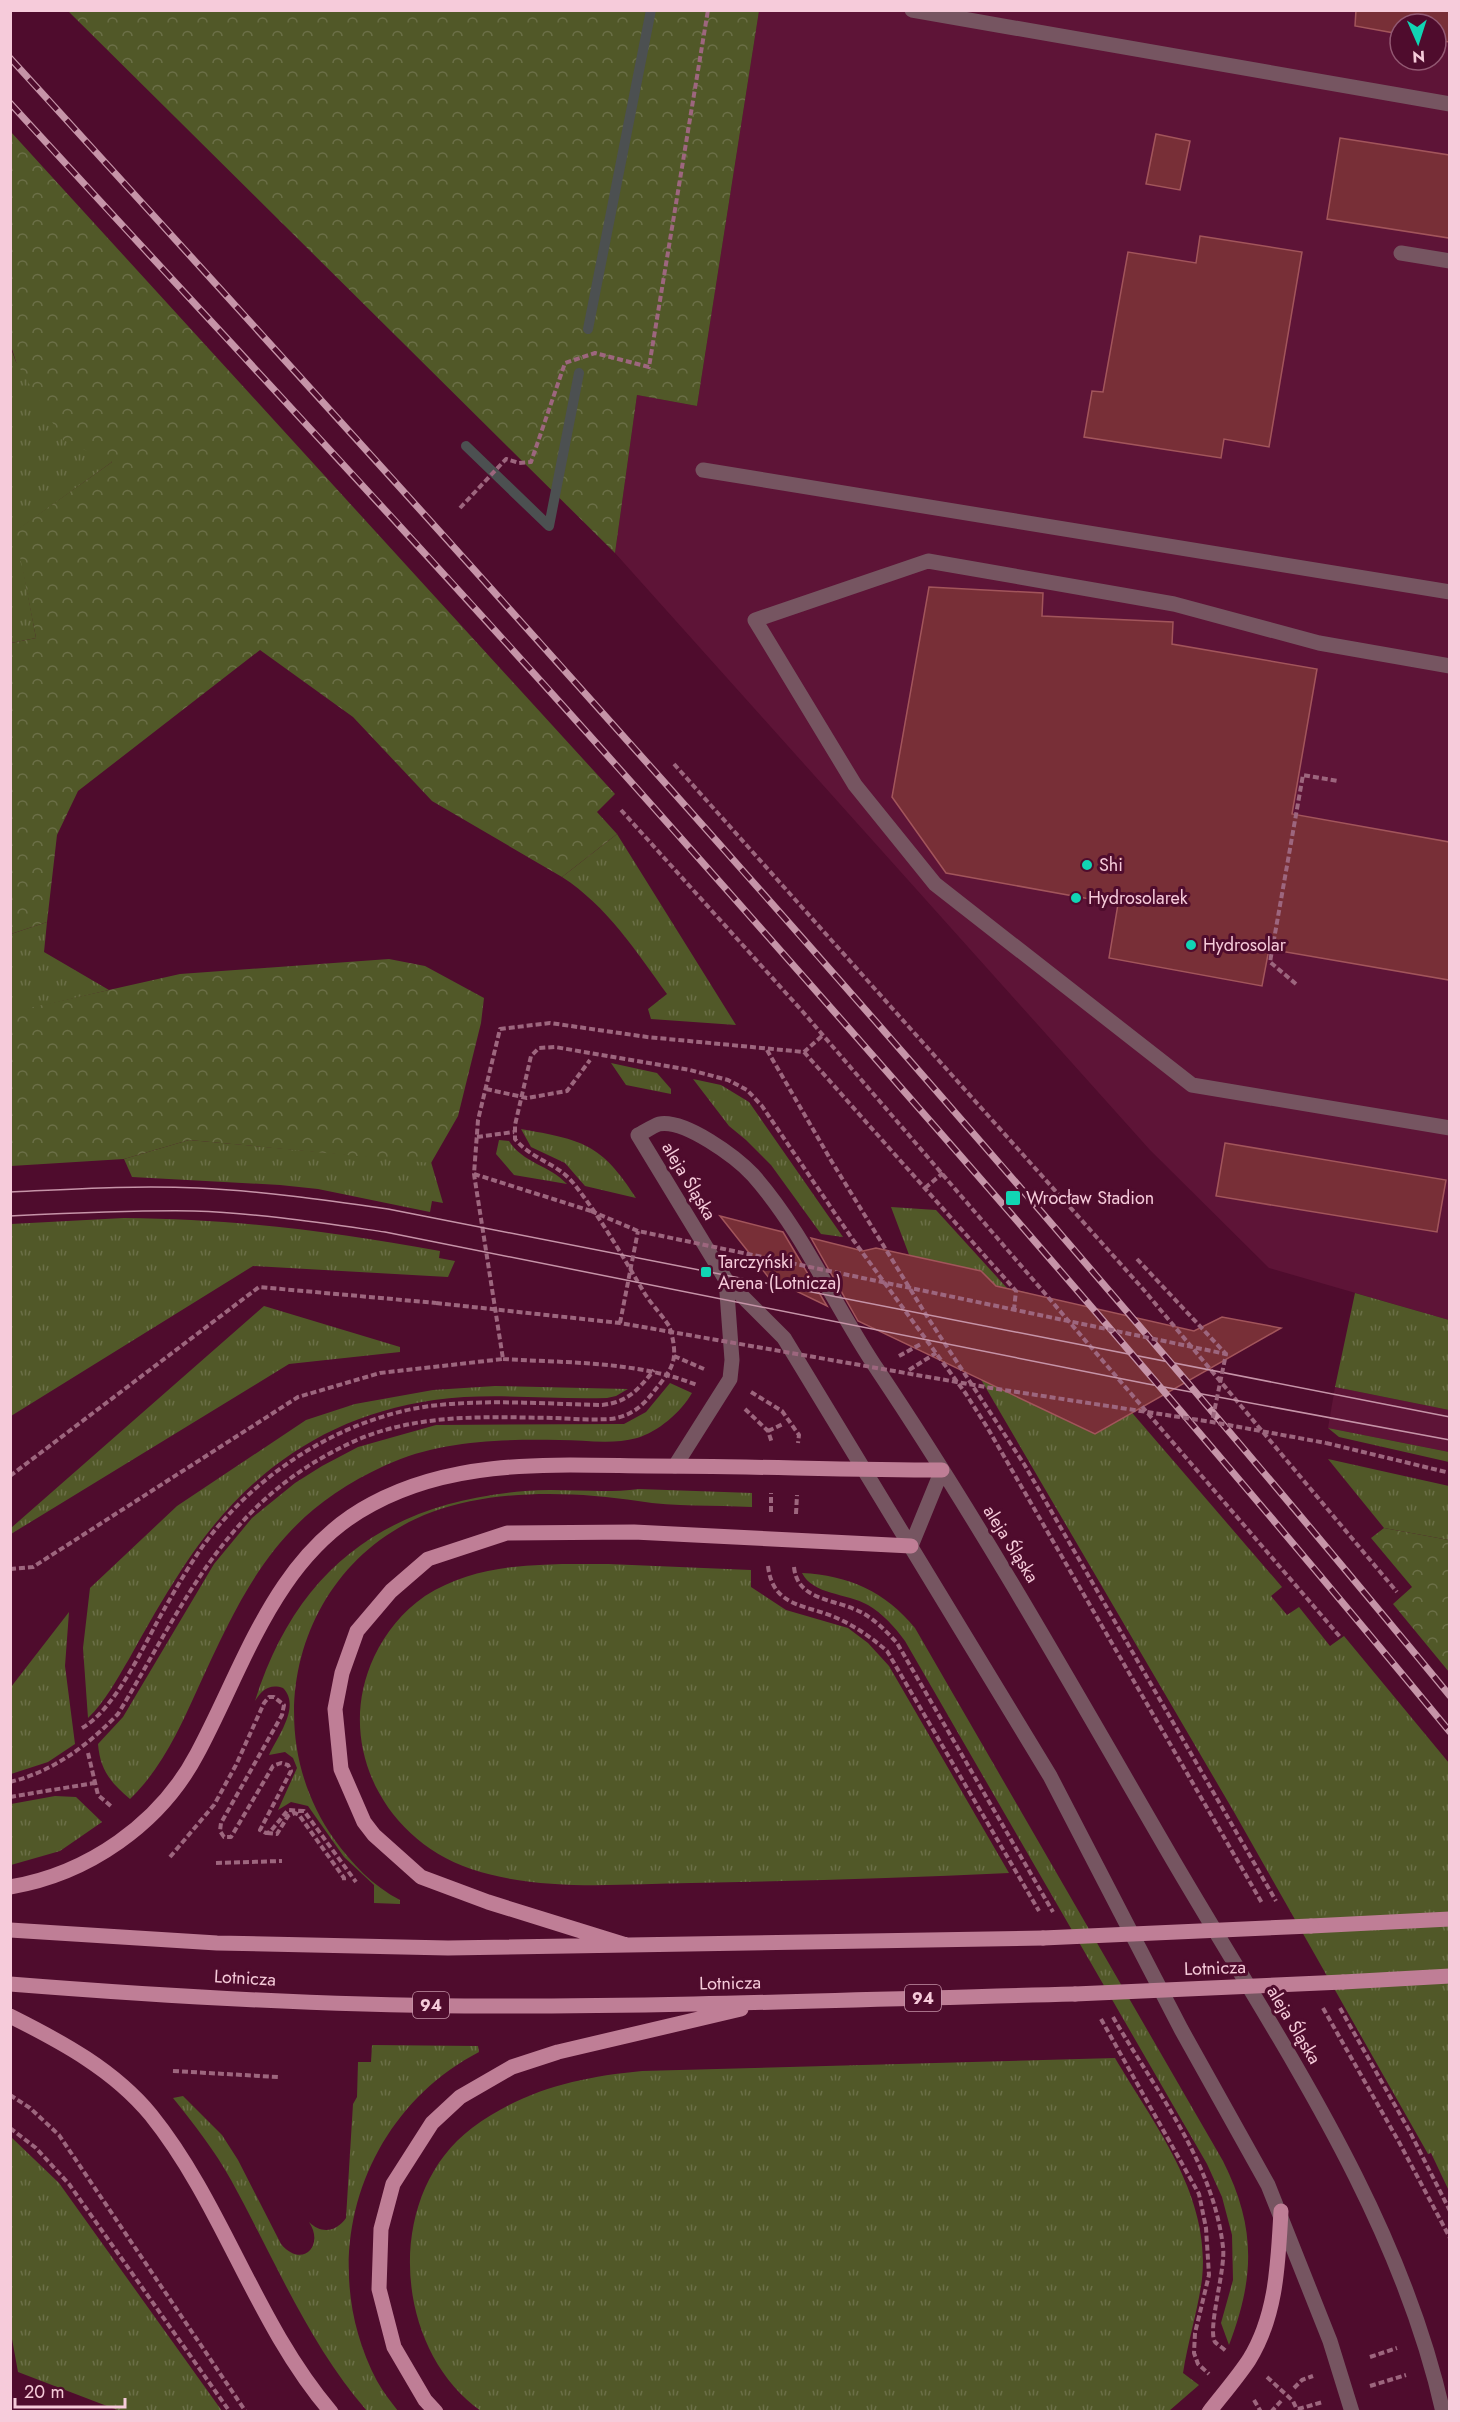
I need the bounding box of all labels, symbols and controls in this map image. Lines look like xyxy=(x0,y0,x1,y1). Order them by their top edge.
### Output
north arrow xyxy=(1388,12,1448,72)
text: N xyxy=(1412,45,1426,68)
place label: Shi xyxy=(1099,852,1123,878)
marker: Shi xyxy=(1080,858,1094,872)
place label: Hydrosolarek xyxy=(1088,885,1188,911)
marker: Hydrosolarek xyxy=(1069,891,1083,905)
place label: Hydrosolar xyxy=(1203,932,1287,958)
marker: Hydrosolar xyxy=(1184,938,1198,952)
street label: aleja Śląska xyxy=(655,1137,723,1225)
place label: Wrocław Stadion xyxy=(1026,1185,1154,1211)
marker: Wrocław Stadion xyxy=(1004,1189,1022,1207)
place label: Tarczyński Arena (Lotnicza) xyxy=(718,1249,842,1296)
marker: Tarczyński Arena (Lotnicza) xyxy=(699,1265,713,1279)
street label: aleja Śląska xyxy=(977,1500,1045,1588)
street label: Lotnicza xyxy=(1184,1954,1246,1982)
street label: Lotnicza xyxy=(213,1963,277,1993)
street label: Lotnicza xyxy=(699,1969,761,1997)
street label: aleja Śląska xyxy=(1260,1981,1328,2069)
road number: 94 xyxy=(905,1985,941,2011)
road number: 94 xyxy=(413,1992,449,2018)
scale bar xyxy=(15,2371,124,2409)
text: 20 m xyxy=(24,2379,64,2405)

